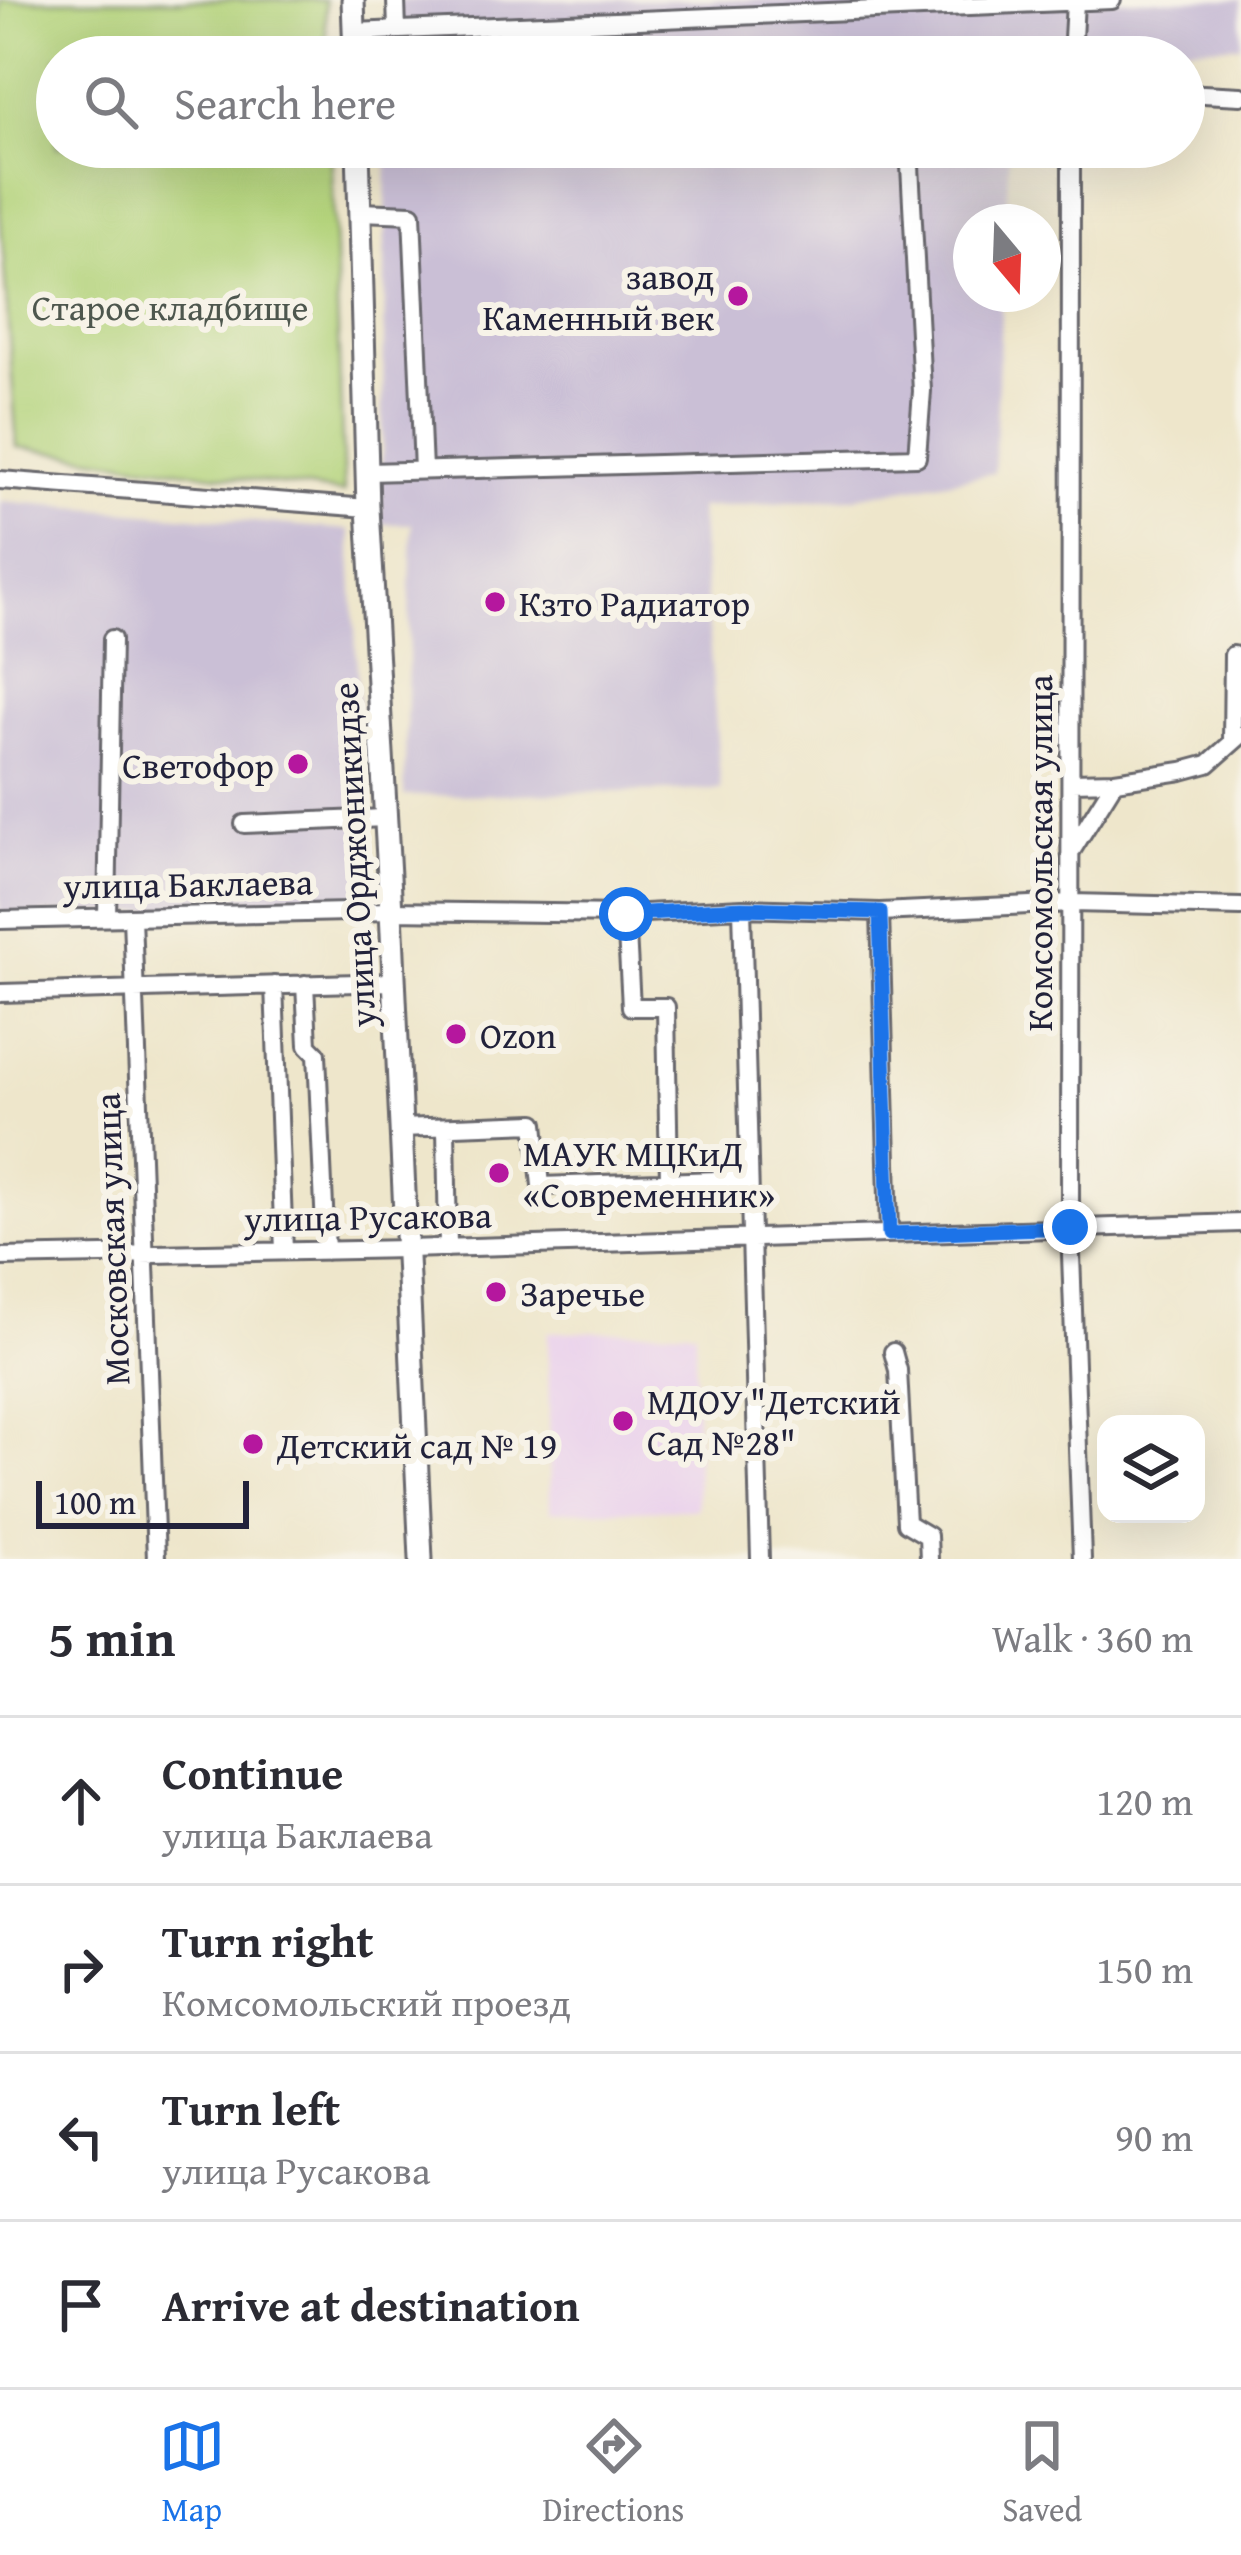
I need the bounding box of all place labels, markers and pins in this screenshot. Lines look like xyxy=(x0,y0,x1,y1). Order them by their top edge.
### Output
place label: завод Каменный век xyxy=(483,249,714,343)
marker: завод Каменный век xyxy=(725,283,751,309)
place label: Кзто Радиатор xyxy=(519,576,750,629)
marker: Кзто Радиатор xyxy=(482,589,508,615)
place label: Светофор xyxy=(122,738,274,791)
marker: Светофор xyxy=(285,751,311,777)
place label: Ozon xyxy=(480,1008,556,1061)
marker: Ozon xyxy=(443,1021,469,1047)
place label: МАУК МЦКиД «Современник» xyxy=(523,1126,775,1220)
marker: МАУК МЦКиД «Современник» xyxy=(486,1160,512,1186)
place label: Заречье xyxy=(520,1266,645,1319)
marker: Заречье xyxy=(483,1279,509,1305)
place label: МДОУ "Детский Сад №28" xyxy=(647,1374,901,1468)
marker: МДОУ "Детский Сад №28" xyxy=(610,1408,636,1434)
place label: Детский сад № 19 xyxy=(276,1418,557,1471)
marker: Детский сад № 19 xyxy=(240,1431,266,1457)

